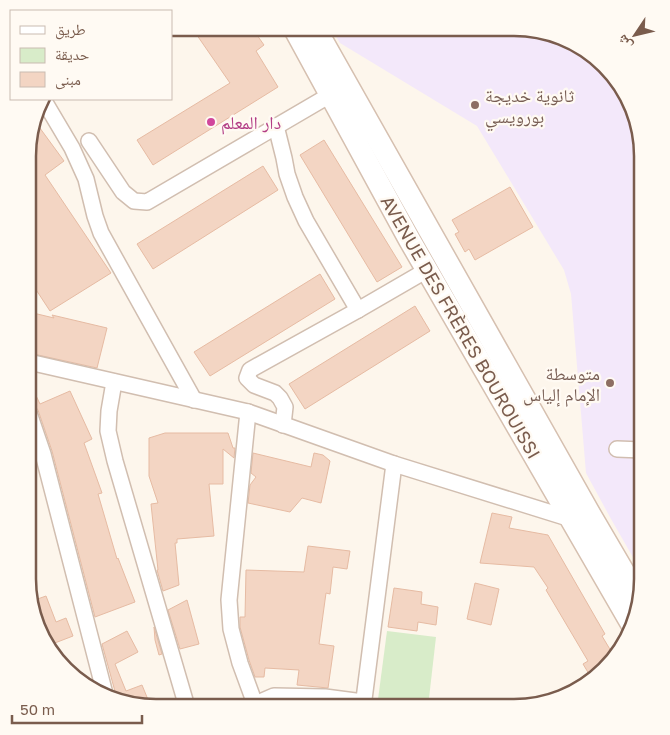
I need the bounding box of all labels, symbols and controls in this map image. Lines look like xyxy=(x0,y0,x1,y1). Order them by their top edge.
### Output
legend xyxy=(10,10,172,100)
north arrow xyxy=(610,10,660,60)
text: طريق xyxy=(55,20,86,40)
text: ش xyxy=(613,31,636,54)
text: حديقة xyxy=(55,45,90,63)
text: مبنى xyxy=(55,70,81,90)
place label: ثانوية خديجة بورويسي xyxy=(485,84,574,132)
marker: ثانوية خديجة بورويسي xyxy=(469,99,481,111)
place label: دار المعلم xyxy=(221,111,281,135)
marker: دار المعلم xyxy=(205,116,217,128)
street label: AVENUE DES FRÈRES BOUROUISSI xyxy=(376,192,546,462)
place label: متوسطة الإمام إلياس xyxy=(523,362,600,407)
marker: متوسطة الإمام إلياس xyxy=(604,377,616,389)
scale bar xyxy=(12,692,142,724)
text: 50 m xyxy=(20,700,55,718)

